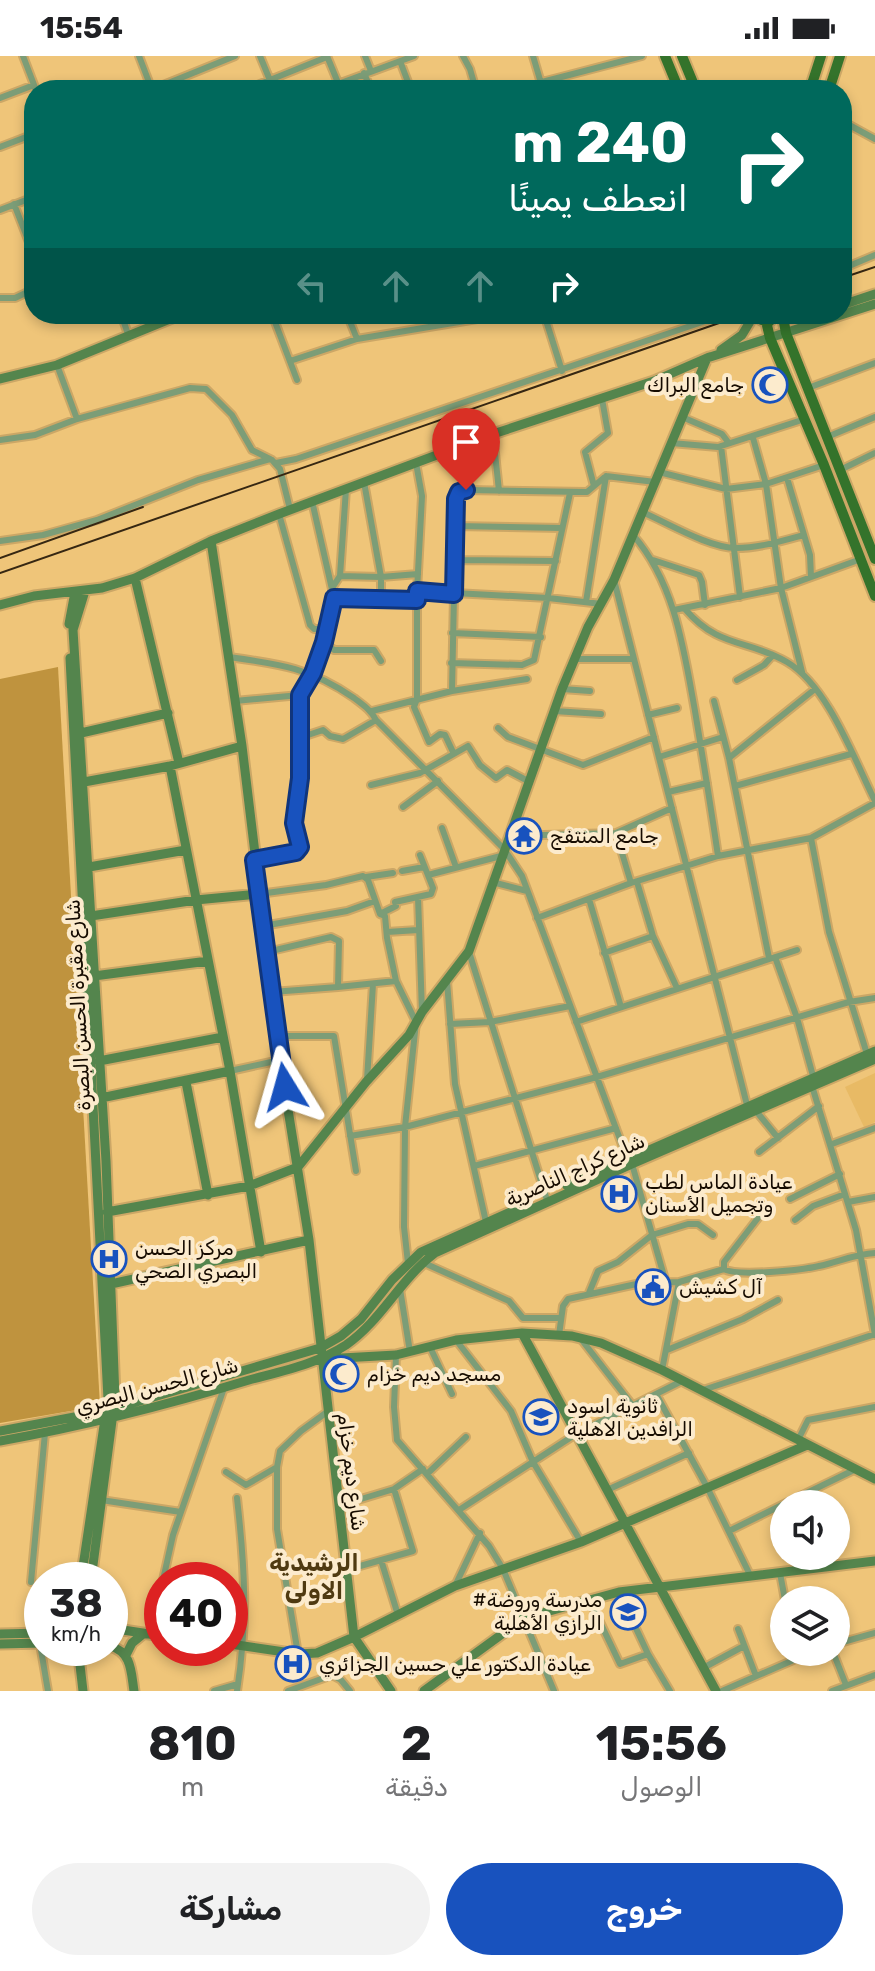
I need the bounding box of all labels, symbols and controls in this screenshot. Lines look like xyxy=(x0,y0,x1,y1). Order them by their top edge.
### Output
text: 15:54 xyxy=(40,10,123,46)
text: 240 m xyxy=(512,110,688,176)
icon: right xyxy=(716,112,820,216)
text: انعطف يمينًا xyxy=(508,177,688,220)
icon: left xyxy=(290,264,334,308)
icon: ahead xyxy=(374,264,418,308)
icon: ahead xyxy=(458,264,502,308)
icon: right xyxy=(542,264,586,308)
mosque icon: جامع البراك xyxy=(751,366,789,404)
place label: جامع البراك xyxy=(647,373,744,399)
pin xyxy=(432,408,500,490)
icon: arrive xyxy=(444,420,488,464)
temple icon: جامع المنتفج xyxy=(505,817,543,855)
place label: جامع المنتفج xyxy=(550,824,659,850)
street label: شارع مقبرة الحسن البصرة xyxy=(60,898,98,1111)
position arrow xyxy=(243,1045,327,1129)
street label: شارع كراج الناصرية xyxy=(501,1128,649,1213)
place label: عيادة الماس لطب وتجميل الأسنان xyxy=(645,1170,792,1217)
hospital icon: عيادة الماس لطب وتجميل الأسنان xyxy=(600,1175,638,1213)
place label: مركز الحسن البصري الصحي xyxy=(135,1236,257,1286)
hospital icon: مركز الحسن البصري الصحي xyxy=(90,1240,128,1278)
public building icon: آل كشيش xyxy=(634,1268,672,1306)
place label: آل كشيش xyxy=(679,1275,762,1299)
street label: شارع الحسن البصري xyxy=(73,1353,241,1421)
mosque icon: مسجد ديم خزام xyxy=(322,1355,360,1393)
place label: مسجد ديم خزام xyxy=(367,1362,501,1388)
place label: ثانوية اسود الرافدين الاهلية xyxy=(567,1394,693,1441)
school or university icon: ثانوية اسود الرافدين الاهلية xyxy=(522,1398,560,1436)
street label: شارع ديم خزام xyxy=(331,1412,371,1533)
map controls xyxy=(770,1490,850,1666)
button: sound xyxy=(770,1490,850,1570)
district label: الرشيدية الاولى xyxy=(269,1549,359,1605)
speed limit sign: 40 xyxy=(144,1562,248,1666)
text: 38 xyxy=(49,1580,103,1627)
button: layers xyxy=(770,1586,850,1666)
place label: #مدرسة وروضة الرازي الأهلية xyxy=(473,1588,602,1637)
school or university icon: #مدرسة وروضة الرازي الأهلية xyxy=(609,1593,647,1631)
text: km/h xyxy=(51,1622,101,1646)
hospital icon: عيادة الدكتور علي حسين الجزائري xyxy=(274,1645,312,1683)
place label: عيادة الدكتور علي حسين الجزائري xyxy=(319,1652,591,1679)
text: 810 xyxy=(148,1715,237,1772)
text: 2 xyxy=(401,1715,432,1772)
text: 15:56 xyxy=(596,1715,727,1772)
text: m xyxy=(181,1772,204,1803)
text: دقيقة xyxy=(385,1772,448,1803)
text: الوصول xyxy=(620,1772,702,1803)
button: مشاركة xyxy=(32,1863,430,1955)
button: خروج xyxy=(446,1863,843,1955)

